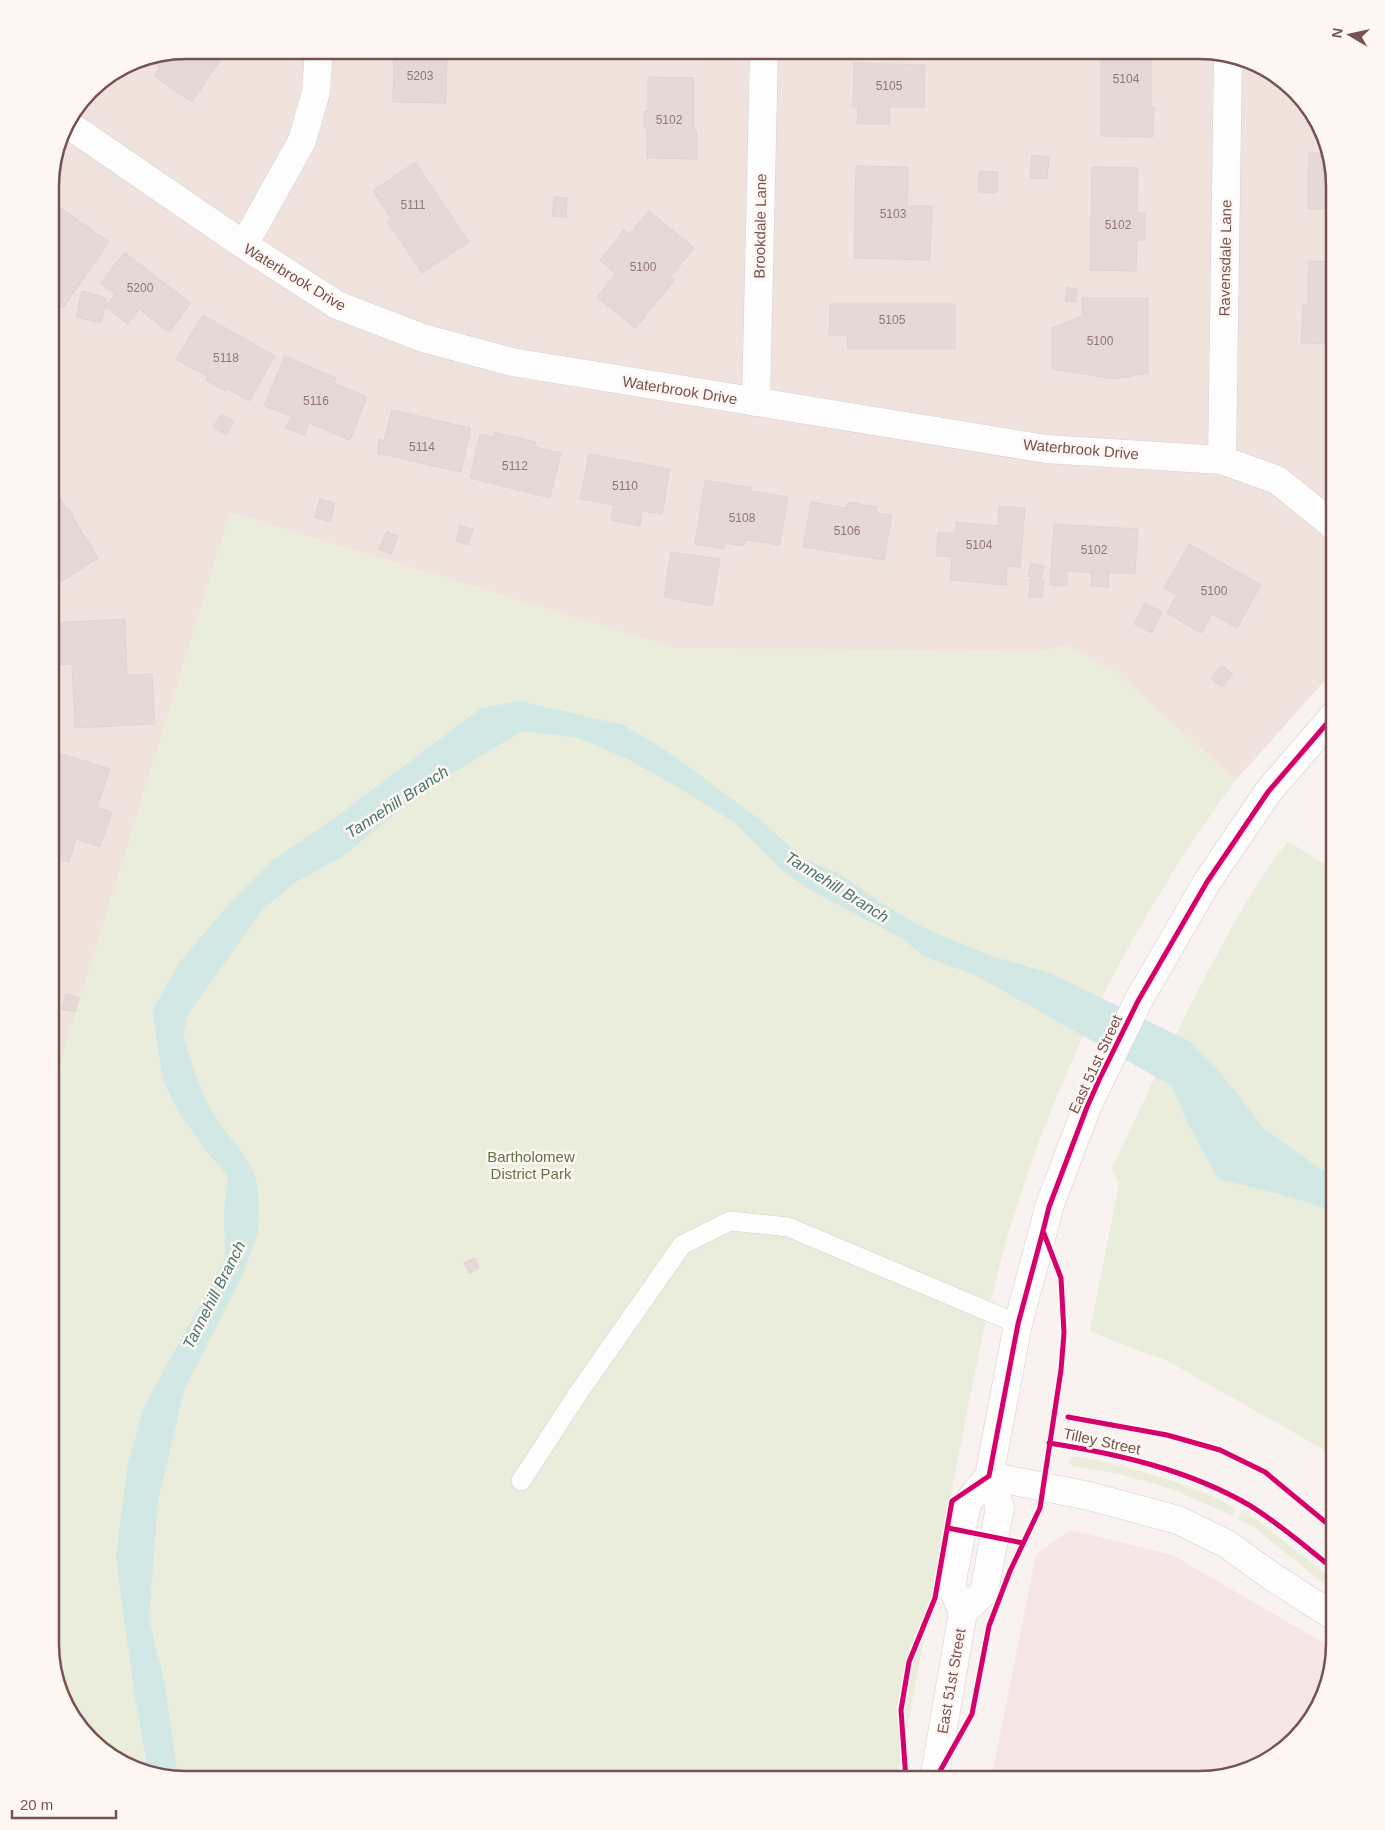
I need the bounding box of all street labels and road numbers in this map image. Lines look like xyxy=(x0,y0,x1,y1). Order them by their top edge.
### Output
street label: Brookdale Lane xyxy=(751,173,769,279)
street label: Ravensdale Lane xyxy=(1215,199,1235,317)
street label: Waterbrook Drive xyxy=(241,240,349,314)
street label: Waterbrook Drive xyxy=(621,373,739,407)
street label: Waterbrook Drive xyxy=(1022,435,1140,463)
street label: East 51st Street xyxy=(1065,1011,1126,1116)
street label: Tilley Street xyxy=(1062,1425,1143,1458)
street label: East 51st Street xyxy=(933,1626,969,1735)

